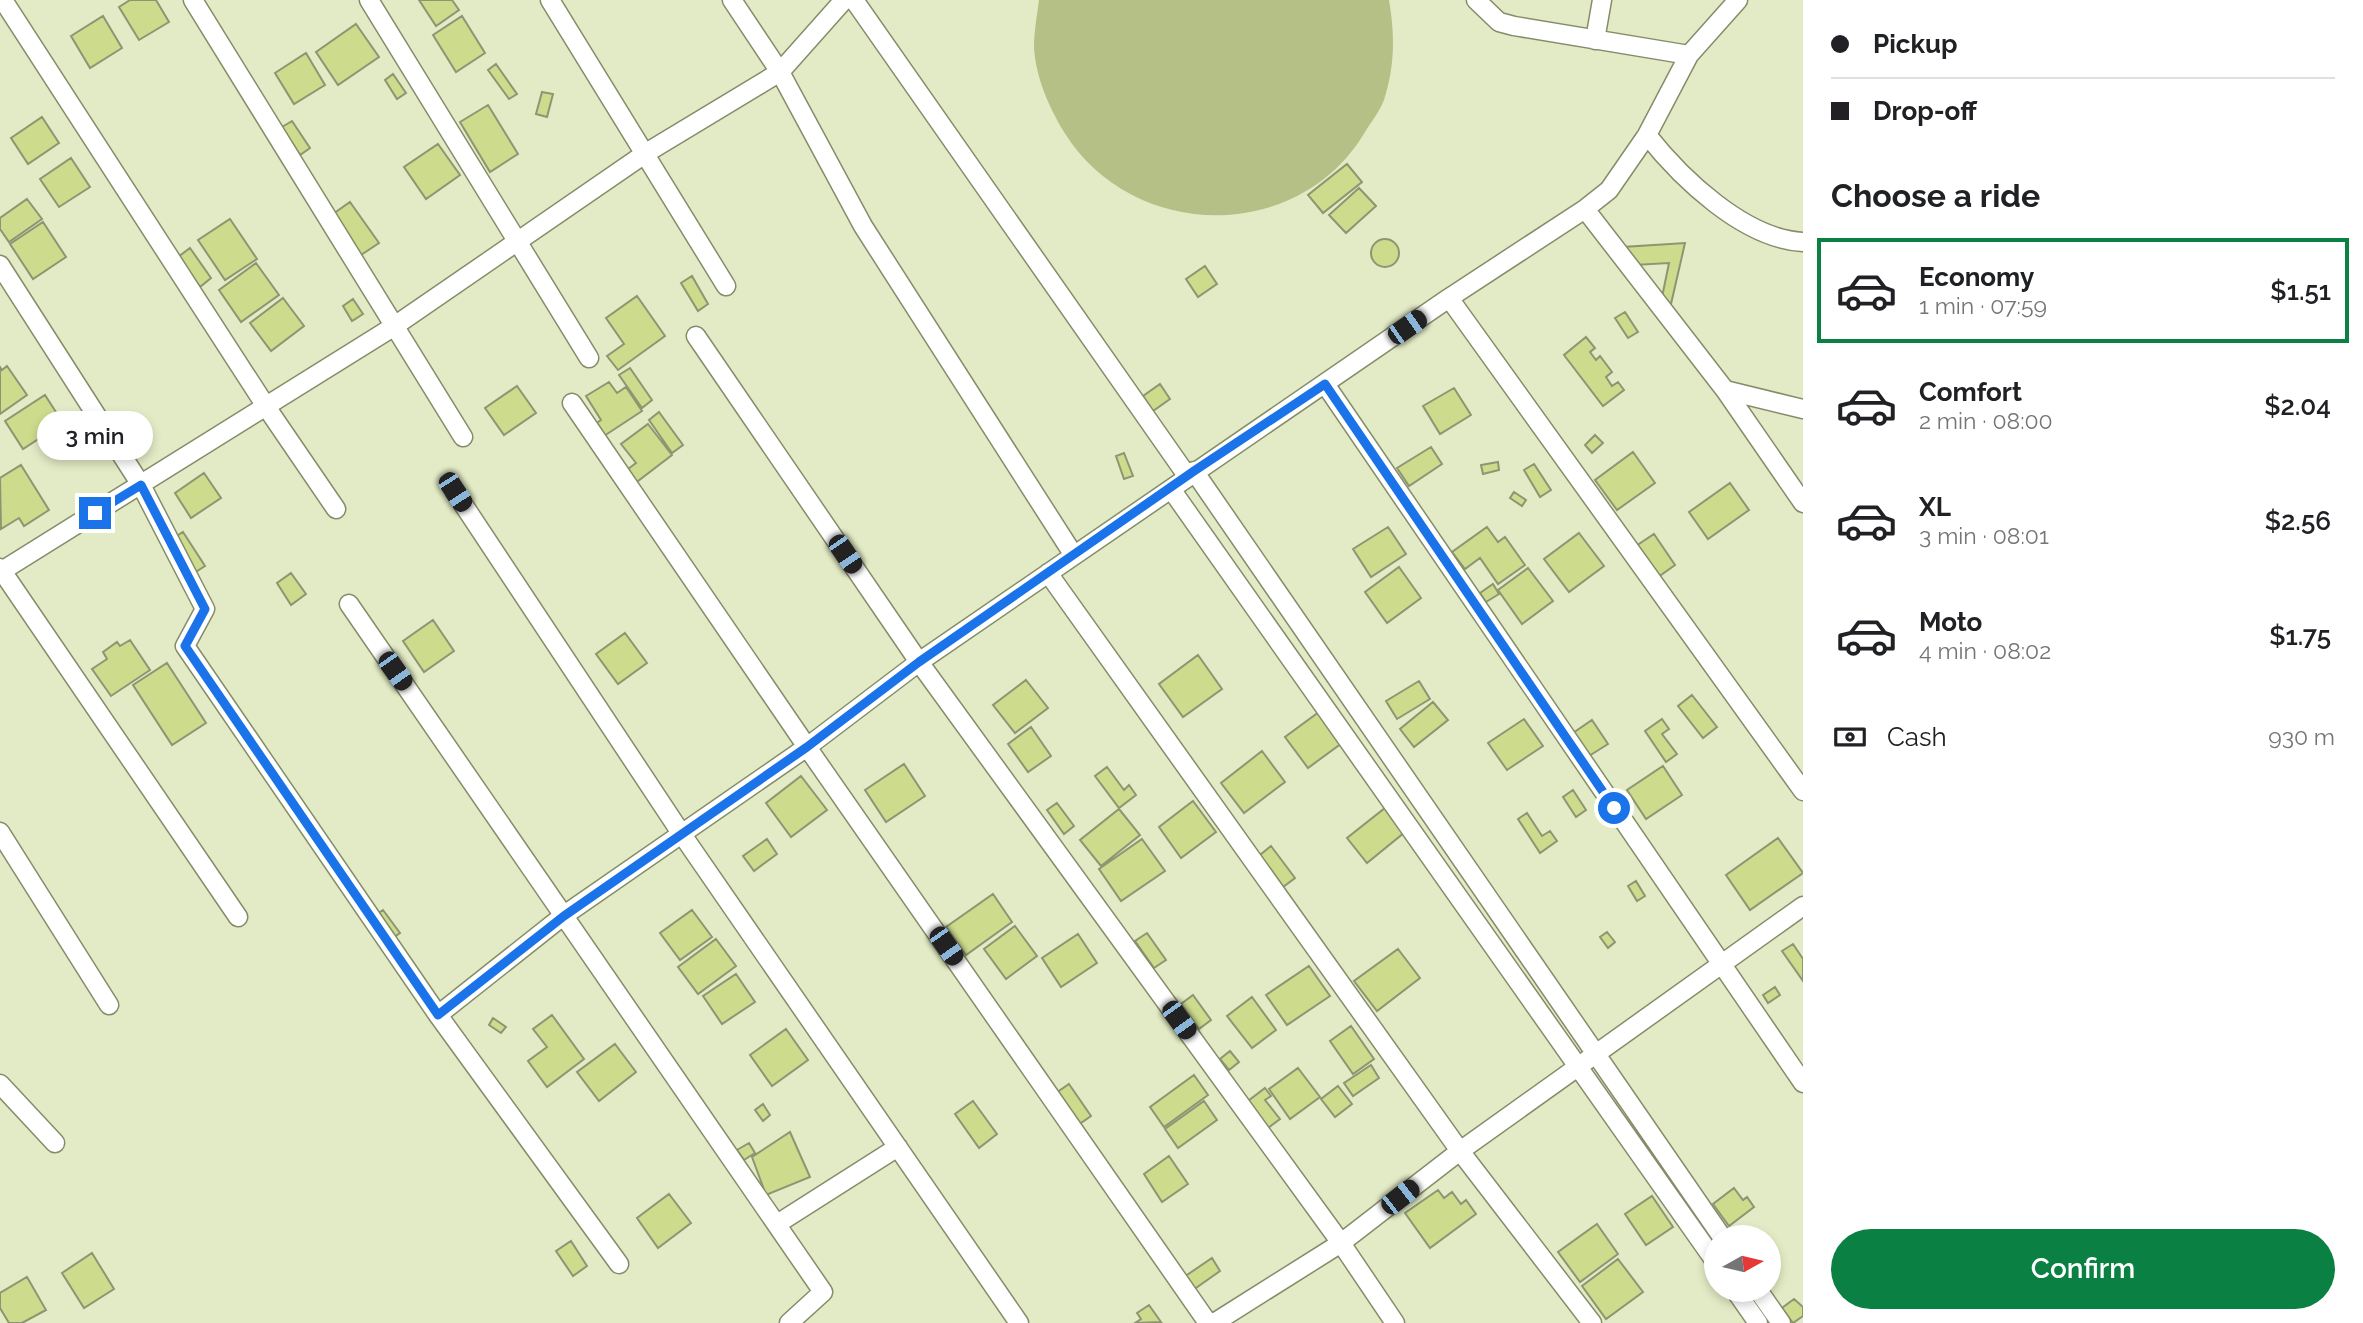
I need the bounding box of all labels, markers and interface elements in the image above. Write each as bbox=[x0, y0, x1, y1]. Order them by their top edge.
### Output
text: Pickup bbox=[1873, 29, 1958, 59]
text: Drop-off bbox=[1873, 96, 1977, 126]
text: Choose a ride bbox=[1831, 177, 2040, 214]
icon: car bbox=[1835, 259, 1898, 322]
text: Economy bbox=[1919, 262, 2034, 292]
text: $1.51 bbox=[2270, 276, 2331, 306]
text: 1 min · 07:59 bbox=[1919, 292, 2047, 319]
car bbox=[1384, 306, 1431, 348]
icon: car bbox=[1835, 374, 1898, 437]
text: Comfort bbox=[1919, 377, 2022, 407]
text: $2.04 bbox=[2264, 391, 2331, 421]
text: 2 min · 08:00 bbox=[1919, 407, 2053, 434]
callout: 3 min bbox=[37, 412, 153, 461]
text: 3 min bbox=[66, 422, 124, 449]
car bbox=[435, 469, 476, 515]
icon: car bbox=[1835, 489, 1898, 552]
text: XL bbox=[1919, 492, 1951, 522]
route end bbox=[79, 497, 111, 529]
text: $2.56 bbox=[2265, 506, 2331, 536]
text: 3 min · 08:01 bbox=[1919, 522, 2049, 549]
car bbox=[825, 531, 866, 577]
icon: car bbox=[1835, 604, 1898, 667]
text: Moto bbox=[1919, 607, 1982, 637]
text: $1.75 bbox=[2269, 621, 2331, 651]
text: 4 min · 08:02 bbox=[1919, 637, 2051, 664]
car bbox=[375, 648, 416, 694]
icon: cash bbox=[1831, 718, 1869, 756]
text: Cash bbox=[1887, 722, 1947, 752]
text: 930 m bbox=[2268, 723, 2335, 750]
route start bbox=[1598, 792, 1630, 824]
car bbox=[926, 923, 967, 969]
car bbox=[1159, 997, 1200, 1043]
car bbox=[1377, 1176, 1424, 1218]
north arrow bbox=[1704, 1225, 1782, 1302]
map controls bbox=[1704, 1225, 1781, 1302]
button: Confirm bbox=[1831, 1229, 2335, 1309]

